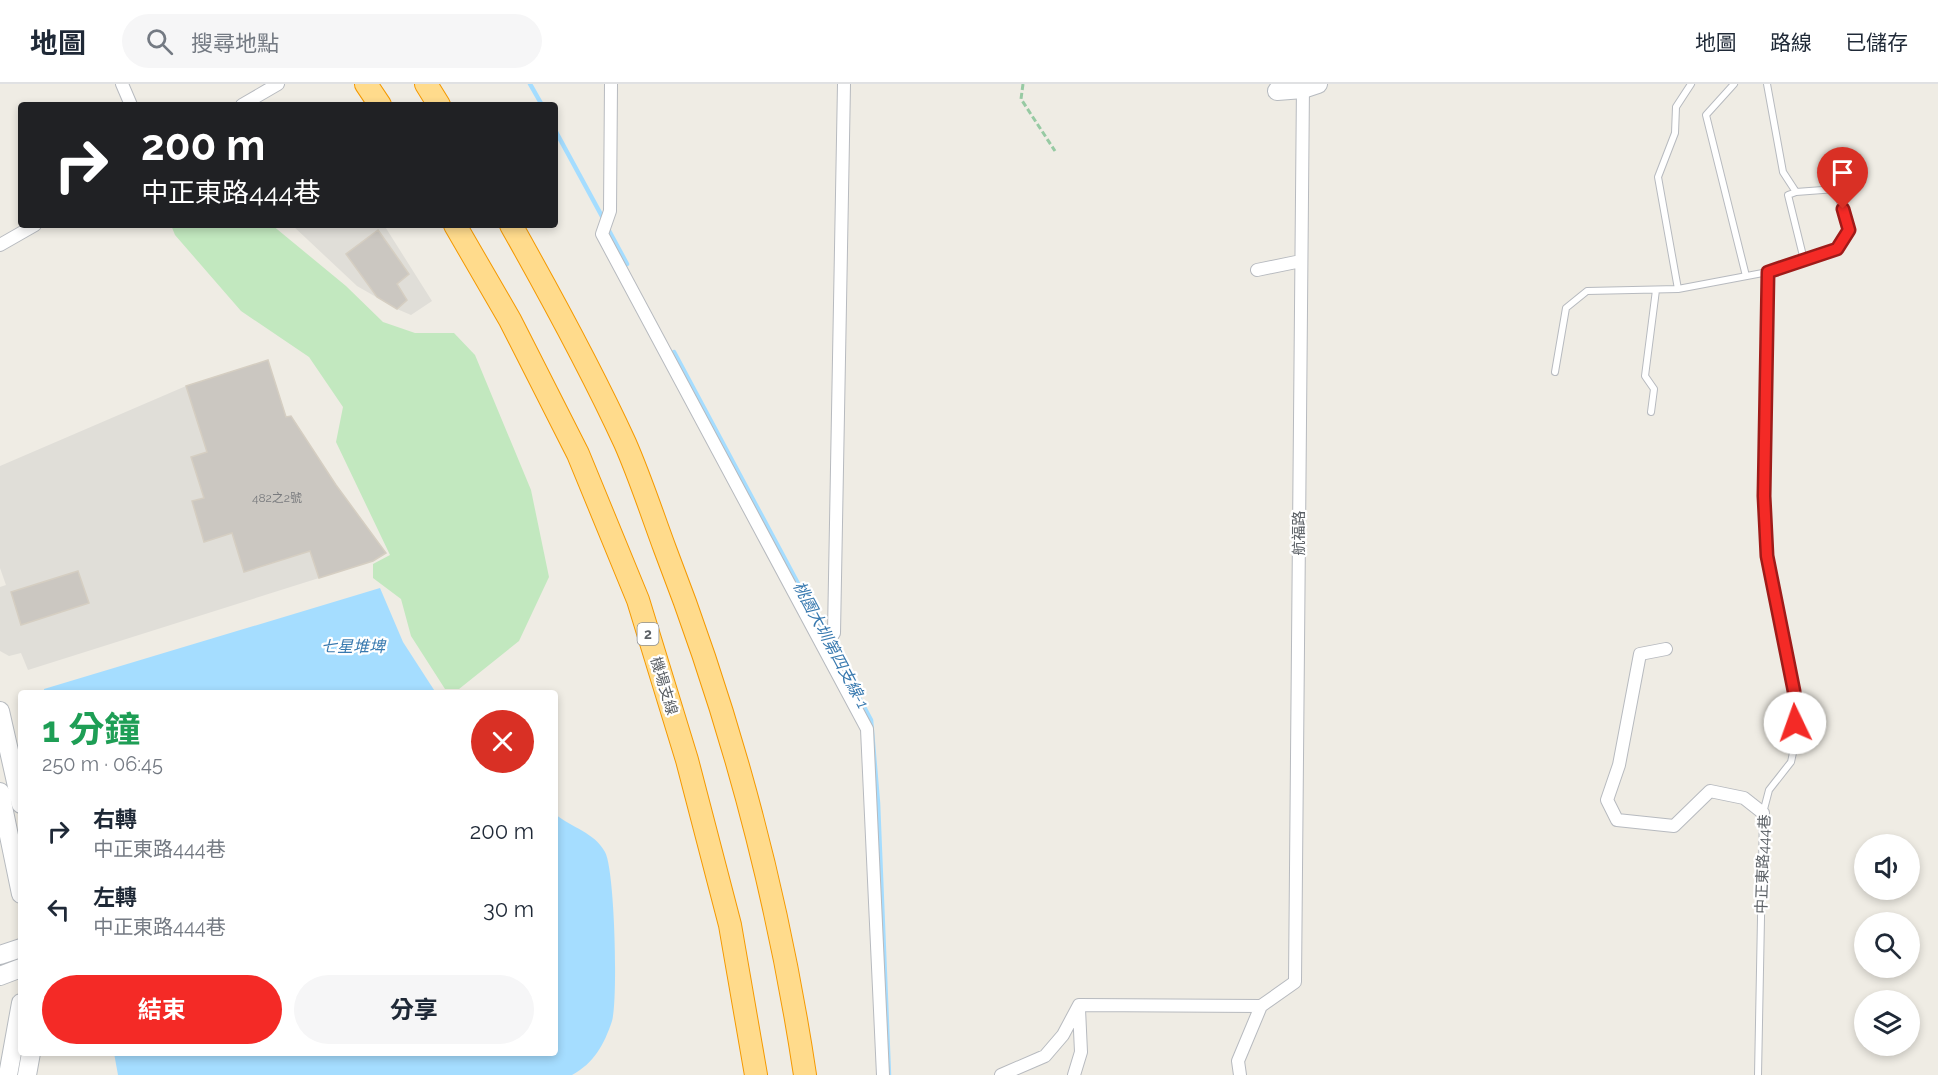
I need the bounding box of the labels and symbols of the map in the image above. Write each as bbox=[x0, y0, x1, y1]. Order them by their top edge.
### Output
pin bbox=[1817, 147, 1868, 209]
house number: 482之2號 bbox=[252, 491, 302, 505]
street label: 航福路 bbox=[1290, 510, 1308, 556]
water label: 桃園大圳第四支線-1 bbox=[790, 578, 872, 712]
road number: 2 bbox=[638, 623, 658, 645]
water label: 七星堆埤 bbox=[321, 637, 387, 656]
street label: 機場支線 bbox=[647, 655, 681, 717]
position arrow bbox=[1763, 691, 1827, 755]
street label: 中正東路444巷 bbox=[1752, 814, 1774, 914]

